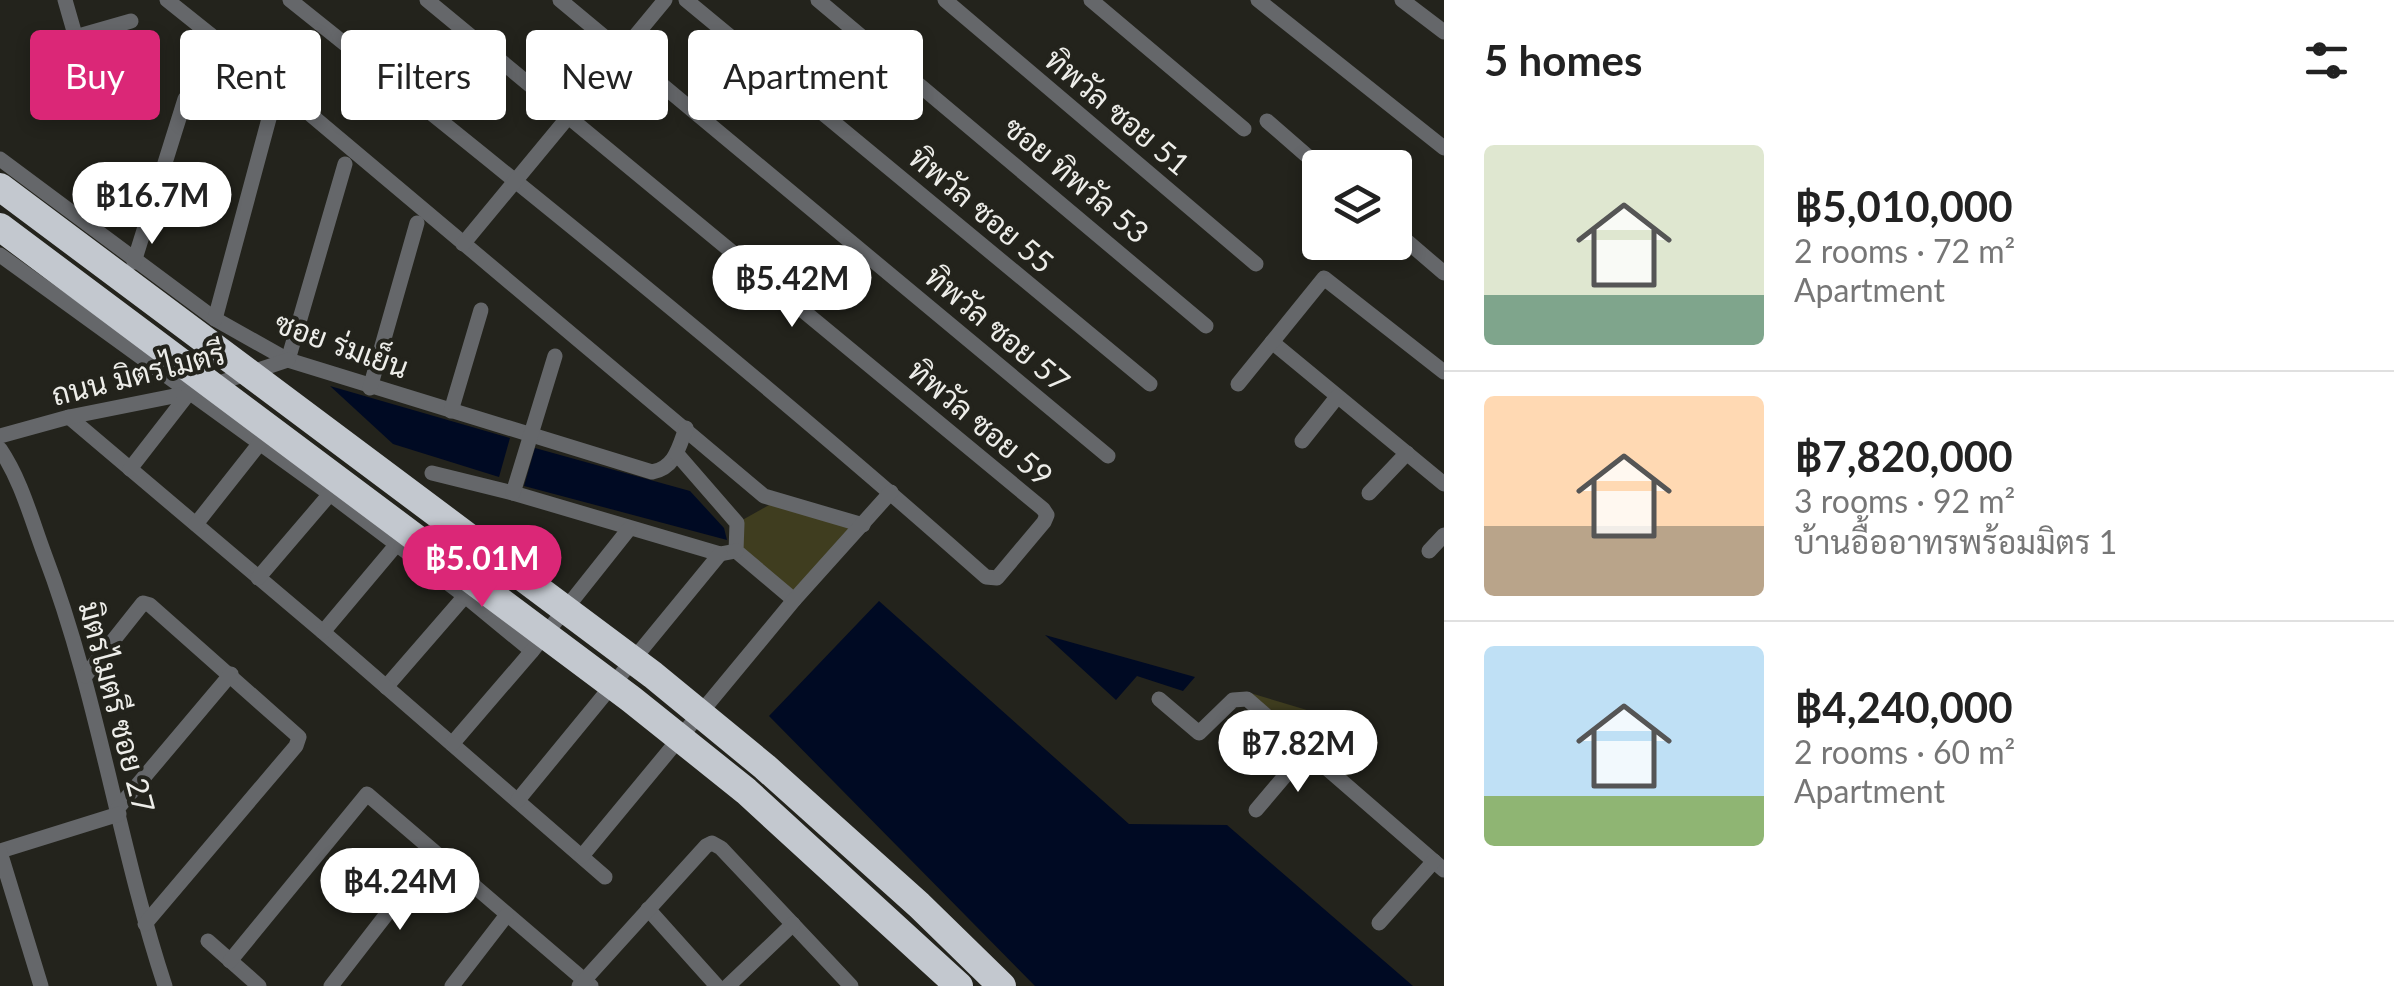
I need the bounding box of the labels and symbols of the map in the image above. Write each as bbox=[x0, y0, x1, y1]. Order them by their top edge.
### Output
street label: ทิพวัล ซอย 51 bbox=[1038, 40, 1198, 182]
street label: ซอย ทิพวัล 53 bbox=[997, 108, 1157, 250]
street label: ทิพวัล ซอย 55 bbox=[902, 138, 1062, 280]
pin: ฿16.7M bbox=[71, 162, 233, 247]
pin: ฿5.42M bbox=[711, 245, 873, 330]
street label: ทิพวัล ซอย 57 bbox=[918, 257, 1078, 399]
street label: ซอย ร่มเย็น bbox=[270, 301, 414, 385]
street label: ถนน มิตรไมตรี bbox=[48, 334, 228, 412]
street label: ทิพวัล ซอย 59 bbox=[901, 351, 1061, 493]
pin: ฿5.01M bbox=[401, 525, 563, 610]
street label: มิตรไมตรี ซอย 27 bbox=[72, 597, 164, 817]
pin: ฿7.82M bbox=[1217, 710, 1379, 795]
pin: ฿4.24M bbox=[319, 848, 481, 933]

